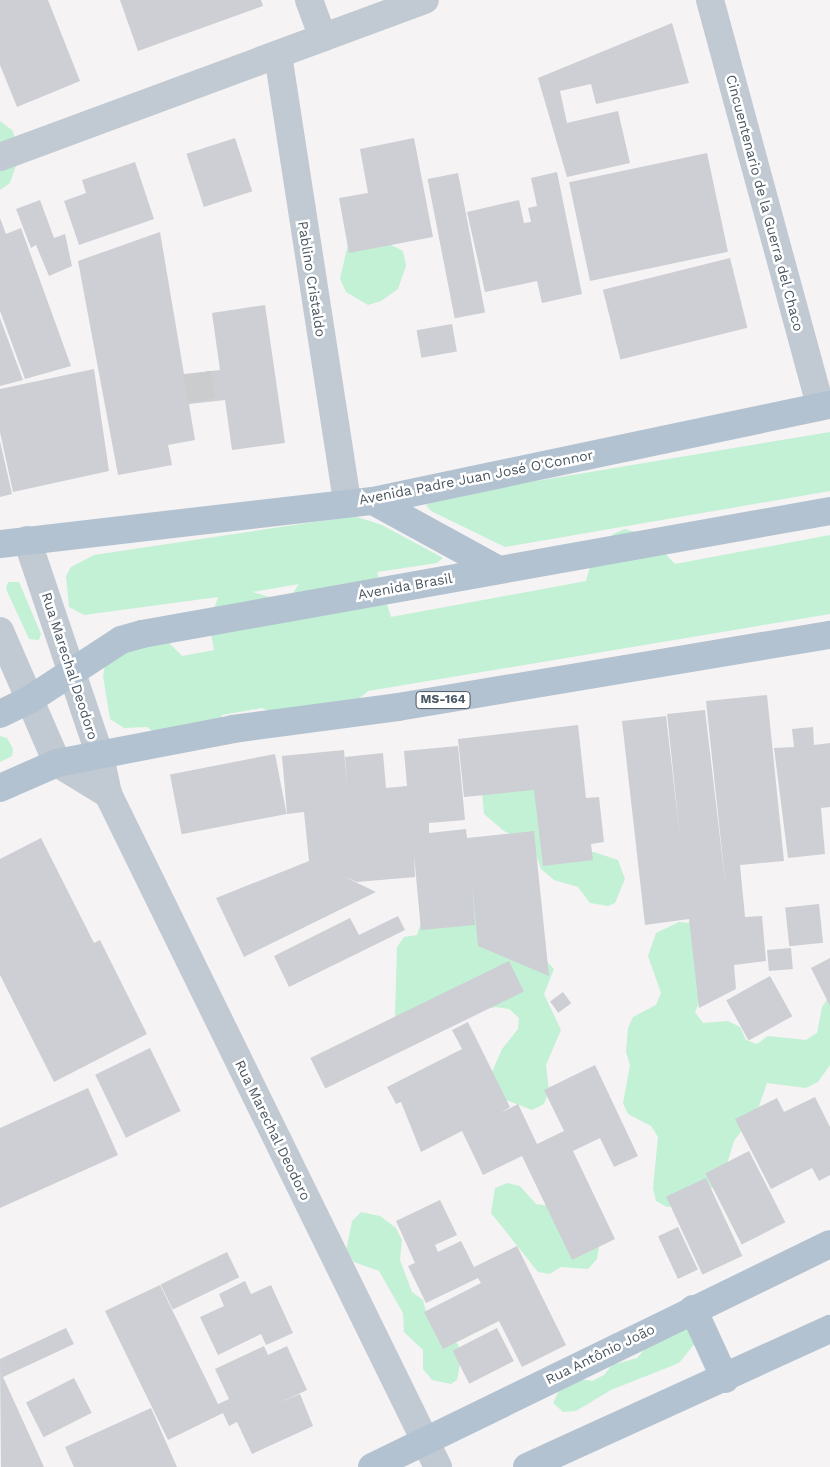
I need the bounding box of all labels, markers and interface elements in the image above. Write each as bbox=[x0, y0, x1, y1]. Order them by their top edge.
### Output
street label: Cincuentenario de la Guerra del Chaco bbox=[722, 72, 808, 334]
street label: Pablino Cristaldo bbox=[295, 220, 329, 338]
street label: Avenida Padre Juan José O'Connor bbox=[357, 446, 595, 508]
street label: Avenida Brasil bbox=[356, 569, 454, 603]
street label: Rua Marechal Deodoro bbox=[38, 590, 102, 742]
road number: MS-164 bbox=[416, 690, 470, 710]
street label: Rua Marechal Deodoro bbox=[231, 1057, 315, 1203]
street label: Rua Antônio João bbox=[542, 1320, 658, 1388]

